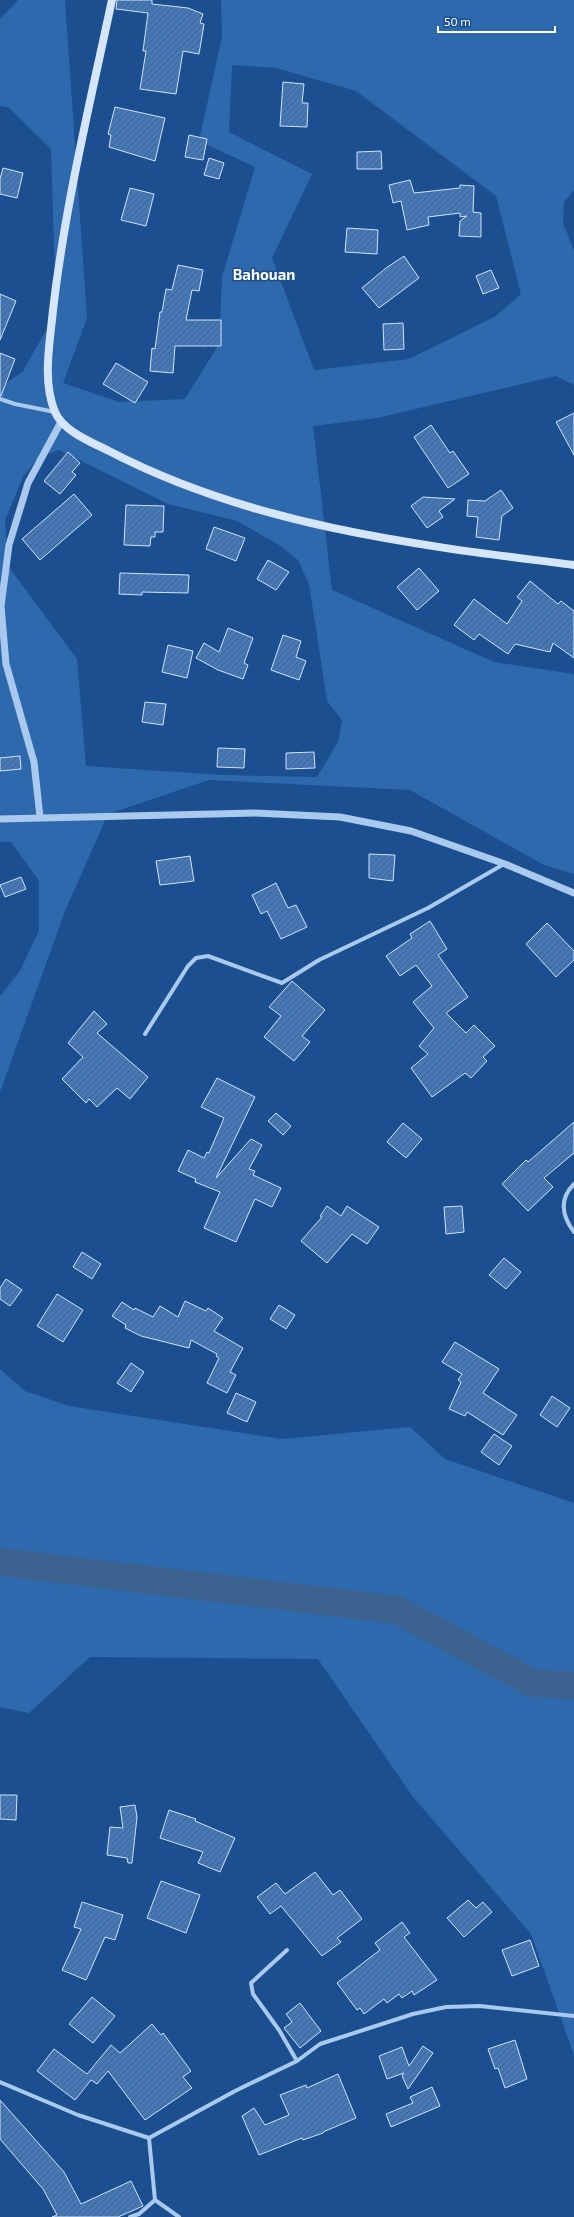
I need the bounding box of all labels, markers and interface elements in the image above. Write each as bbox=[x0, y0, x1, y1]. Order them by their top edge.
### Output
scale bar bbox=[438, 8, 555, 34]
text: 50 m bbox=[444, 14, 471, 28]
district label: Bahouan bbox=[233, 265, 295, 283]

